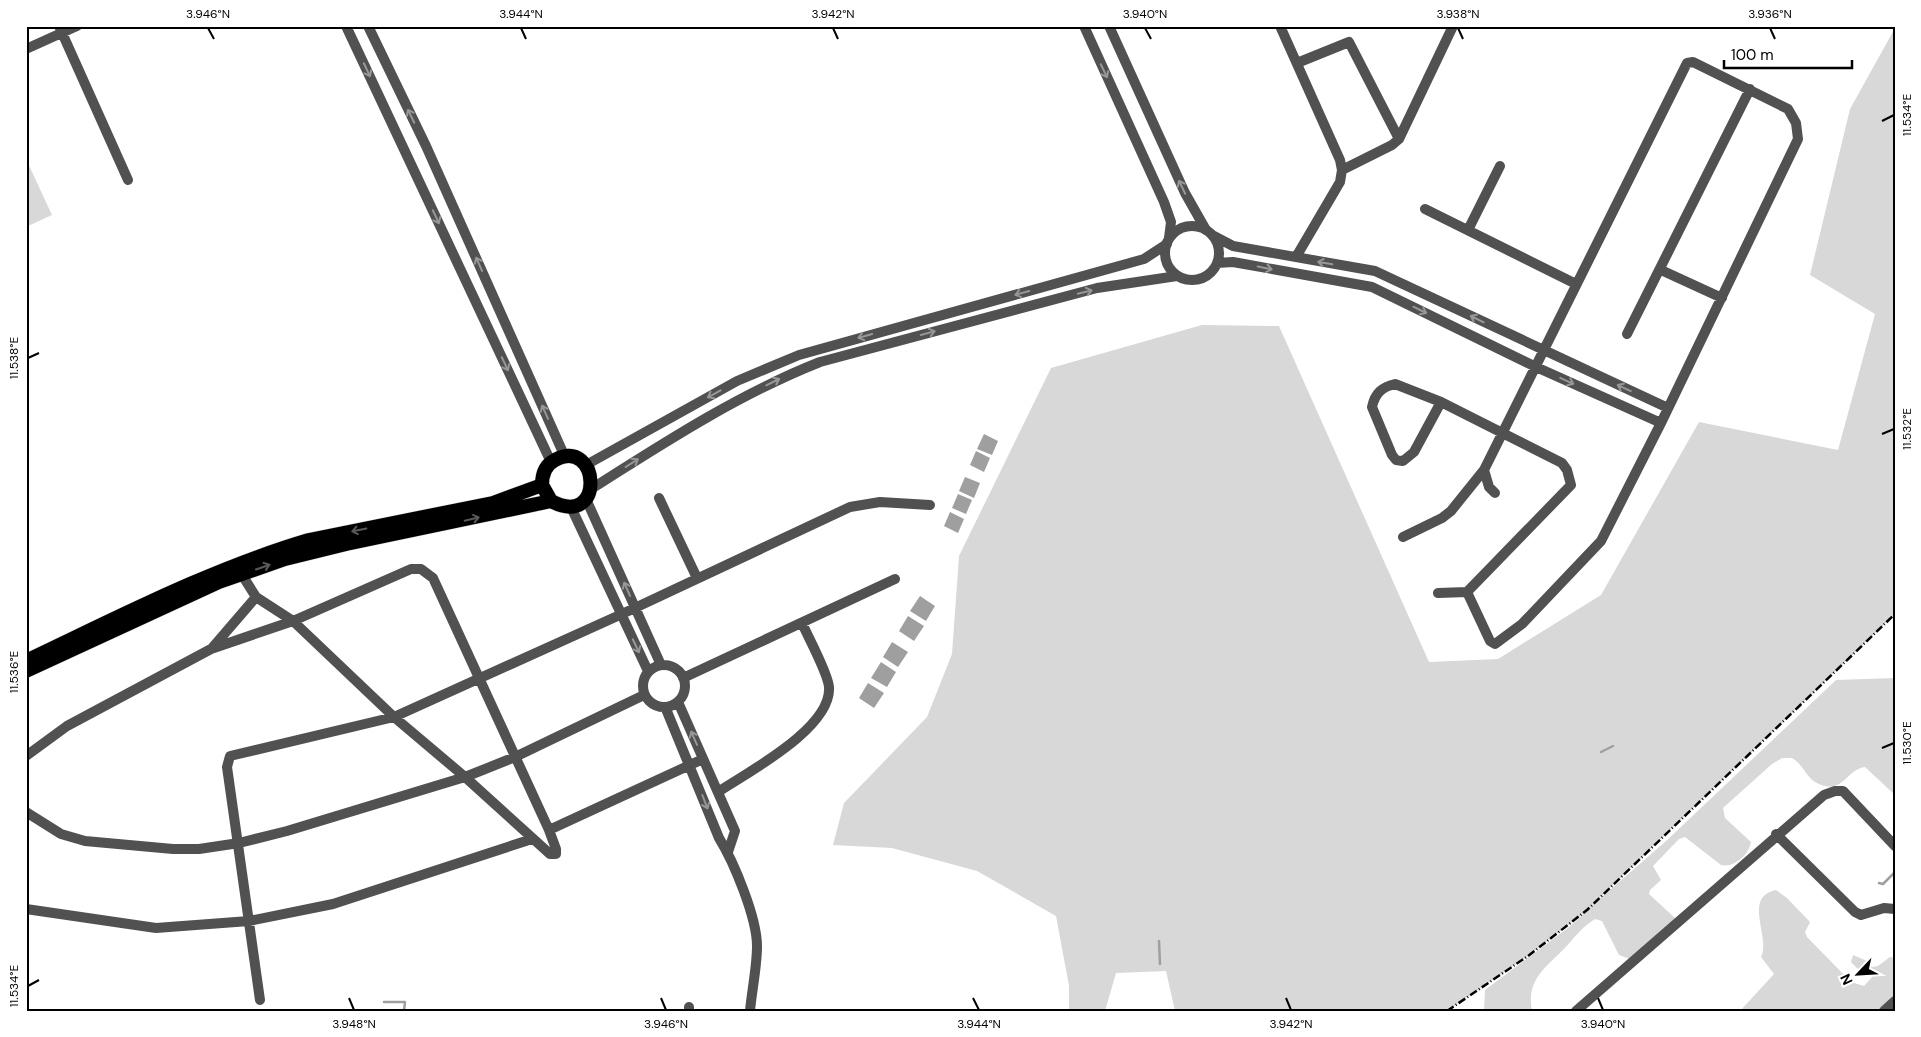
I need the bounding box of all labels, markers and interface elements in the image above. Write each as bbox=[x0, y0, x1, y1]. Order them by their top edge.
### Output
text: 3.946°N bbox=[186, 6, 230, 22]
text: 3.944°N bbox=[499, 6, 543, 22]
text: 3.942°N bbox=[811, 6, 855, 22]
text: 3.940°N bbox=[1123, 6, 1167, 22]
text: 3.938°N bbox=[1436, 6, 1480, 22]
text: 3.936°N bbox=[1748, 6, 1792, 22]
scale bar bbox=[1724, 38, 1851, 70]
text: 100 m bbox=[1731, 45, 1774, 65]
one-way arrow bbox=[363, 62, 372, 77]
one-way arrow bbox=[1100, 63, 1110, 78]
text: 11.534°E bbox=[1899, 94, 1915, 136]
one-way arrow bbox=[406, 109, 416, 124]
one-way arrow bbox=[1177, 180, 1187, 195]
one-way arrow bbox=[432, 209, 441, 224]
one-way arrow bbox=[473, 257, 483, 272]
one-way arrow bbox=[1318, 257, 1334, 267]
one-way arrow bbox=[1256, 264, 1272, 273]
one-way arrow bbox=[1077, 286, 1093, 296]
one-way arrow bbox=[1014, 288, 1030, 298]
one-way arrow bbox=[1413, 306, 1428, 316]
one-way arrow bbox=[1470, 314, 1485, 323]
one-way arrow bbox=[920, 328, 936, 338]
one-way arrow bbox=[858, 331, 874, 341]
text: 11.538°E bbox=[6, 337, 22, 379]
one-way arrow bbox=[500, 357, 510, 372]
one-way arrow bbox=[765, 376, 780, 386]
one-way arrow bbox=[1559, 376, 1574, 386]
one-way arrow bbox=[1617, 382, 1632, 392]
one-way arrow bbox=[707, 389, 722, 399]
one-way arrow bbox=[540, 405, 550, 420]
text: 11.532°E bbox=[1899, 408, 1915, 450]
one-way arrow bbox=[625, 457, 639, 467]
one-way arrow bbox=[464, 513, 480, 523]
one-way arrow bbox=[352, 526, 368, 536]
one-way arrow bbox=[254, 562, 270, 571]
one-way arrow bbox=[621, 582, 631, 597]
one-way arrow bbox=[632, 638, 642, 653]
text: 11.536°E bbox=[6, 650, 22, 693]
text: 11.530°E bbox=[1899, 721, 1915, 765]
one-way arrow bbox=[689, 731, 698, 746]
one-way arrow bbox=[701, 794, 710, 809]
north arrow bbox=[1834, 950, 1884, 1000]
text: 11.534°E bbox=[6, 965, 22, 1007]
text: N bbox=[1836, 971, 1857, 988]
text: 3.948°N bbox=[332, 1016, 376, 1032]
text: 3.946°N bbox=[644, 1016, 688, 1032]
text: 3.944°N bbox=[957, 1016, 1001, 1032]
text: 3.942°N bbox=[1269, 1016, 1313, 1032]
text: 3.940°N bbox=[1581, 1016, 1625, 1032]

